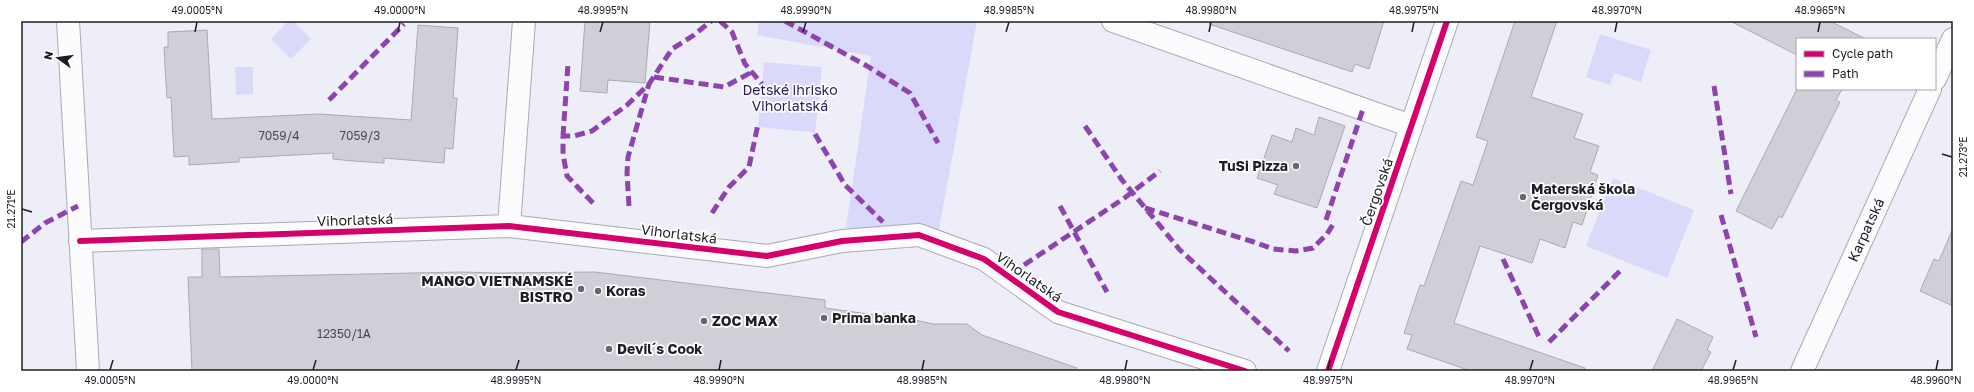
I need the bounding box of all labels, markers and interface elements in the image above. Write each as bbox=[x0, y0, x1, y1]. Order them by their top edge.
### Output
text: 49.0005°N bbox=[171, 4, 223, 16]
text: 49.0000°N bbox=[374, 4, 426, 16]
text: 48.9995°N bbox=[578, 4, 628, 16]
text: 48.9990°N bbox=[780, 4, 832, 16]
text: 48.9985°N bbox=[984, 4, 1034, 16]
text: 48.9980°N bbox=[1185, 4, 1237, 16]
text: 48.9975°N bbox=[1389, 4, 1439, 16]
text: 48.9970°N bbox=[1592, 4, 1642, 16]
text: 48.9965°N bbox=[1795, 4, 1845, 16]
north arrow bbox=[38, 38, 78, 78]
legend bbox=[1796, 38, 1936, 90]
text: Cycle path bbox=[1832, 46, 1893, 61]
text: N bbox=[40, 50, 55, 61]
text: Path bbox=[1832, 66, 1859, 81]
park label: Detské ihrisko Vihorlatská bbox=[742, 81, 838, 114]
house number: 7059/4 bbox=[258, 128, 300, 143]
house number: 7059/3 bbox=[340, 128, 380, 143]
text: 21.273°E bbox=[1957, 137, 1969, 177]
street label: Čergovská bbox=[1357, 156, 1396, 228]
place label: TuSi Pizza bbox=[1219, 157, 1288, 174]
marker: TuSi Pizza bbox=[1291, 161, 1301, 171]
place label: Materská škola Čergovská bbox=[1531, 180, 1635, 213]
text: 21.271°E bbox=[5, 190, 17, 228]
marker: Materská škola Čergovská bbox=[1518, 192, 1528, 202]
street label: Karpatská bbox=[1844, 195, 1887, 264]
street label: Vihorlatská bbox=[316, 210, 394, 229]
street label: Vihorlatská bbox=[640, 220, 718, 247]
street label: Vihorlatská bbox=[993, 248, 1066, 306]
place label: MANGO VIETNAMSKÉ BISTRO bbox=[421, 272, 573, 305]
place label: Koras bbox=[606, 282, 646, 299]
marker: MANGO VIETNAMSKÉ BISTRO bbox=[576, 284, 586, 294]
marker: Koras bbox=[593, 286, 603, 296]
place label: Prima banka bbox=[832, 309, 916, 326]
place label: ZOC MAX bbox=[712, 312, 778, 329]
marker: Prima banka bbox=[819, 313, 829, 323]
marker: ZOC MAX bbox=[699, 316, 709, 326]
house number: 12350/1A bbox=[317, 326, 371, 341]
place label: Devil´s Cook bbox=[617, 340, 702, 357]
marker: Devil´s Cook bbox=[604, 344, 614, 354]
text: 49.0005°N bbox=[84, 374, 136, 386]
text: 49.0000°N bbox=[287, 374, 339, 386]
text: 48.9995°N bbox=[491, 374, 541, 386]
text: 48.9990°N bbox=[693, 374, 745, 386]
text: 48.9985°N bbox=[897, 374, 947, 386]
text: 48.9980°N bbox=[1099, 374, 1151, 386]
text: 48.9975°N bbox=[1303, 374, 1353, 386]
text: 48.9970°N bbox=[1505, 374, 1555, 386]
text: 48.9965°N bbox=[1708, 374, 1758, 386]
text: 48.9960°N bbox=[1910, 374, 1962, 386]

